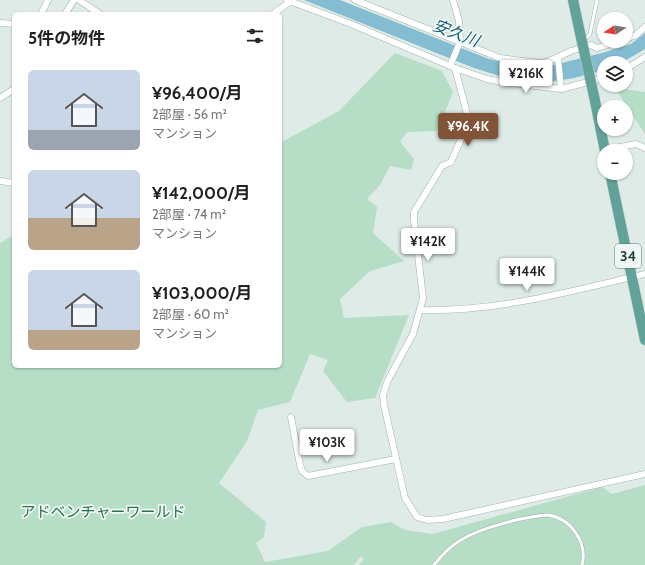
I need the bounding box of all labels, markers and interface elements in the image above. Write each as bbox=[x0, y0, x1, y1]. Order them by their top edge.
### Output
north arrow bbox=[597, 12, 633, 48]
map controls bbox=[597, 12, 633, 180]
water label: 安久川 bbox=[430, 16, 484, 51]
icon: filters bbox=[244, 25, 266, 47]
text: 5件の物件 bbox=[28, 28, 105, 48]
button: layers bbox=[597, 56, 633, 92]
pin: ¥216K bbox=[498, 60, 554, 94]
text: ¥216K bbox=[509, 65, 543, 81]
text: ¥96,400/月 bbox=[152, 83, 243, 103]
icon: home bbox=[60, 86, 108, 134]
button: + bbox=[597, 100, 633, 136]
text: 2部屋 · 56 m² bbox=[152, 106, 227, 122]
pin: ¥96.4K bbox=[435, 113, 501, 147]
text: ¥96.4K bbox=[447, 118, 489, 134]
text: マンション bbox=[152, 125, 217, 141]
button: − bbox=[597, 144, 633, 180]
text: ¥142,000/月 bbox=[152, 183, 251, 203]
icon: home bbox=[60, 186, 108, 234]
text: 2部屋 · 74 m² bbox=[152, 206, 226, 222]
text: マンション bbox=[152, 225, 217, 241]
pin: ¥142K bbox=[400, 228, 456, 262]
text: ¥142K bbox=[410, 233, 446, 249]
road number: 34 bbox=[615, 244, 641, 268]
pin: ¥144K bbox=[499, 258, 555, 292]
text: ¥144K bbox=[509, 263, 545, 279]
text: ¥103,000/月 bbox=[152, 283, 252, 303]
icon: home bbox=[60, 286, 108, 334]
text: 2部屋 · 60 m² bbox=[152, 306, 229, 322]
text: マンション bbox=[152, 325, 217, 341]
pin: ¥103K bbox=[299, 429, 355, 463]
text: ¥103K bbox=[309, 434, 346, 450]
park label: アドベンチャーワールド bbox=[21, 503, 185, 521]

